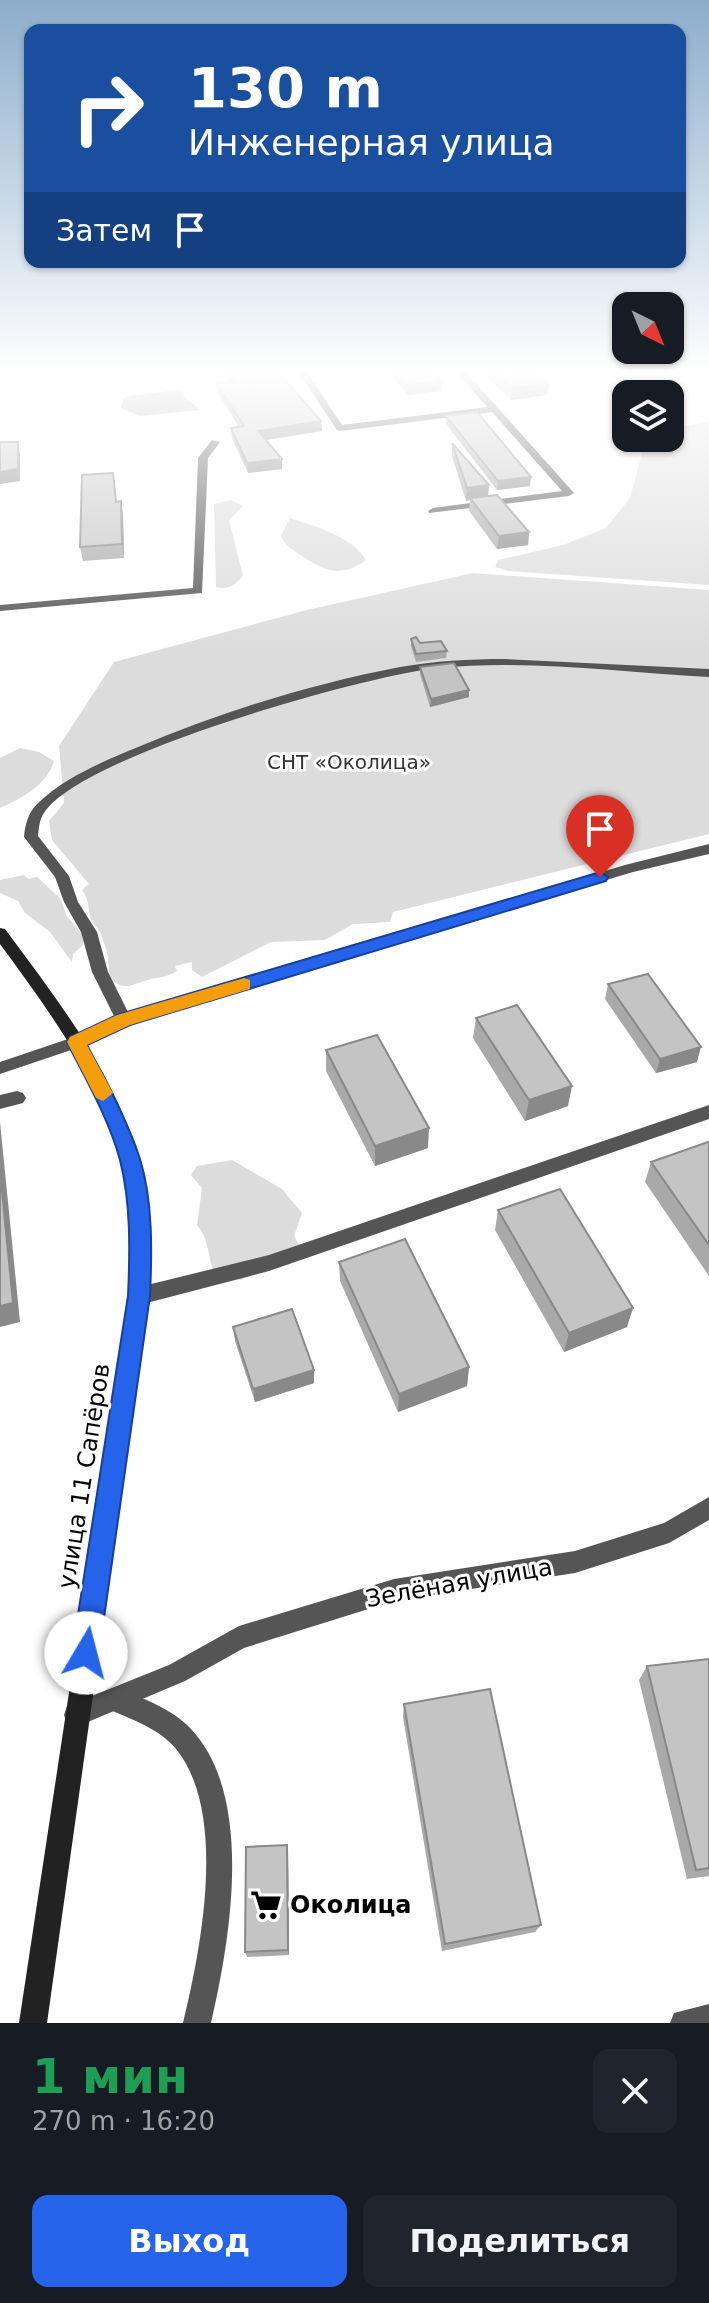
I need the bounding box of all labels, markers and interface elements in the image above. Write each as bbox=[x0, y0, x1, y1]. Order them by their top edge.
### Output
text: 130 m bbox=[188, 55, 383, 120]
icon: right bbox=[56, 56, 160, 160]
text: Инженерная улица bbox=[188, 122, 555, 163]
icon: arrive bbox=[168, 208, 212, 252]
text: Затем bbox=[56, 213, 152, 248]
north arrow bbox=[612, 292, 684, 364]
map controls bbox=[612, 292, 684, 452]
button: layers bbox=[612, 380, 684, 452]
park label: СНТ «Околица» bbox=[267, 750, 431, 774]
pin bbox=[566, 795, 634, 877]
icon: arrive bbox=[578, 807, 622, 851]
street label: улица 11 Сапёров bbox=[52, 1361, 116, 1591]
street label: Зелёная улица bbox=[364, 1553, 554, 1613]
position arrow bbox=[44, 1611, 128, 1695]
supermarket icon: Околица bbox=[249, 1888, 283, 1922]
place label: Околица bbox=[290, 1891, 412, 1919]
text: 1 мин bbox=[32, 2048, 188, 2104]
button: close bbox=[593, 2049, 677, 2133]
text: 270 m · 16:20 bbox=[32, 2106, 215, 2136]
button: Выход bbox=[32, 2195, 347, 2287]
button: Поделиться bbox=[363, 2195, 677, 2287]

